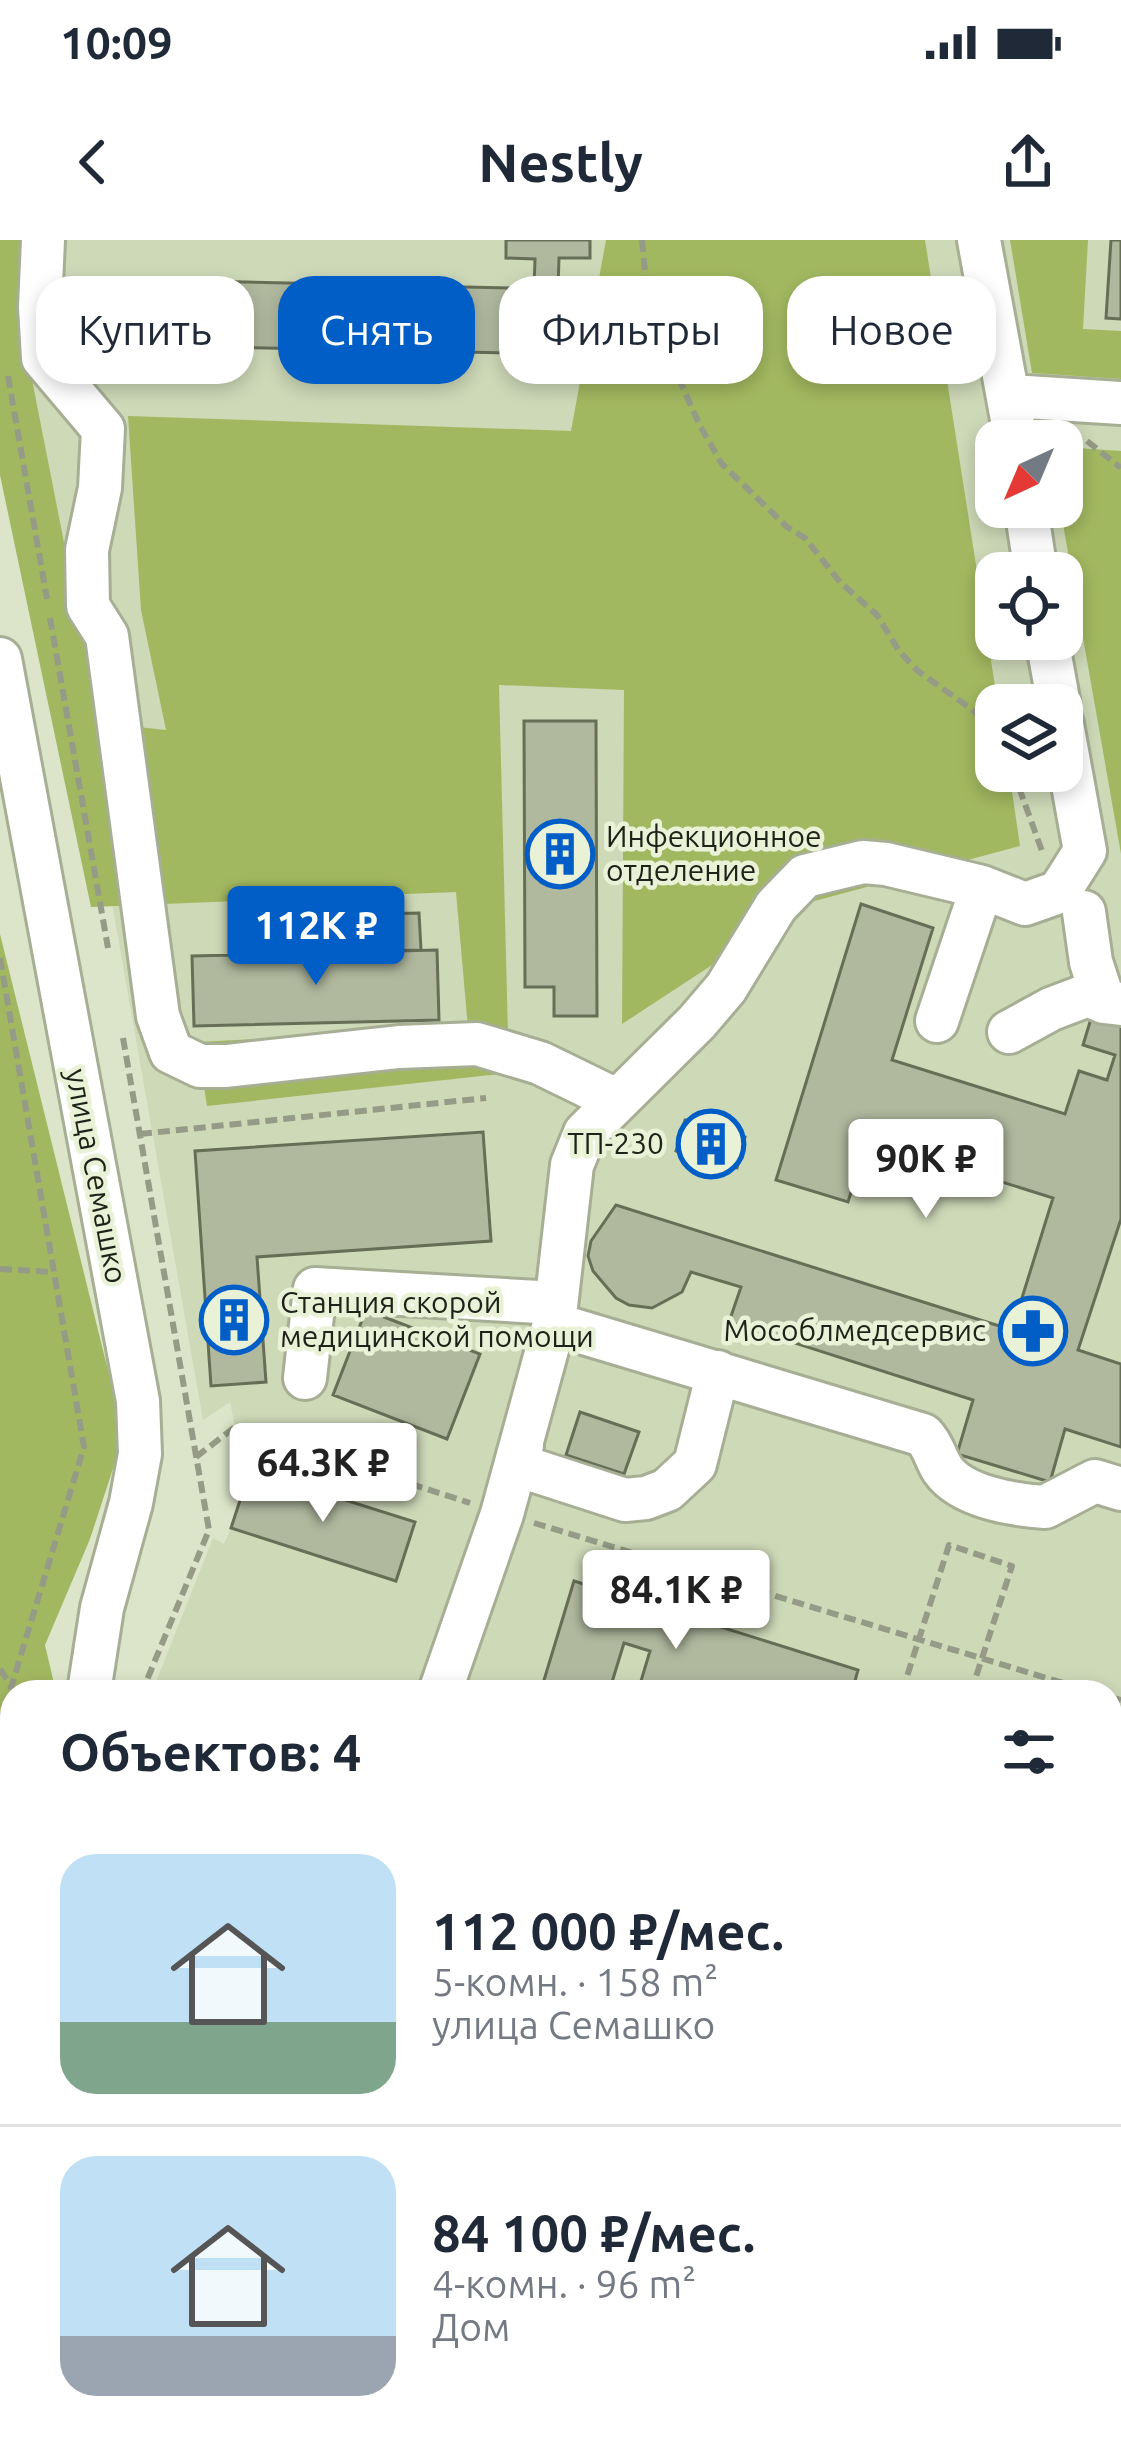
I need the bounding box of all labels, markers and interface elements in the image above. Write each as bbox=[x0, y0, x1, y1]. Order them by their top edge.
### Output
text: 10:09 bbox=[60, 17, 173, 68]
icon: back bbox=[60, 129, 126, 195]
icon: share bbox=[995, 129, 1061, 195]
text: Nestly bbox=[478, 132, 643, 192]
chip: Купить bbox=[36, 276, 254, 384]
chip: Снять bbox=[278, 276, 475, 384]
chip: Фильтры bbox=[499, 276, 763, 384]
chip: Новое bbox=[787, 276, 996, 384]
north arrow bbox=[975, 420, 1083, 528]
map controls bbox=[975, 420, 1083, 792]
button: locate bbox=[975, 552, 1083, 660]
button: layers bbox=[975, 684, 1083, 792]
building icon: Инфекционное отделение bbox=[525, 819, 595, 889]
place label: Инфекционное отделение bbox=[606, 819, 822, 887]
pin: 112K ₽ bbox=[218, 886, 414, 988]
text: 112K ₽ bbox=[254, 903, 378, 946]
street label: улица Семашко bbox=[60, 1066, 134, 1286]
building icon: ТП-230 bbox=[676, 1109, 746, 1179]
pin: 90K ₽ bbox=[842, 1119, 1010, 1221]
place label: ТП-230 bbox=[567, 1126, 664, 1160]
text: 90K ₽ bbox=[875, 1136, 977, 1179]
building icon: Станция скорой медицинской помощи bbox=[199, 1285, 269, 1355]
place label: Станция скорой медицинской помощи bbox=[280, 1285, 594, 1353]
pharmacy icon: Мособлмедсервис bbox=[998, 1296, 1068, 1366]
place label: Мособлмедсервис bbox=[724, 1313, 986, 1347]
pin: 64.3K ₽ bbox=[212, 1423, 434, 1525]
text: 64.3K ₽ bbox=[257, 1440, 389, 1483]
pin: 84.1K ₽ bbox=[565, 1550, 787, 1652]
text: 84.1K ₽ bbox=[610, 1567, 742, 1610]
icon: filters bbox=[996, 1719, 1062, 1785]
text: Объектов: 4 bbox=[60, 1723, 361, 1781]
icon: home bbox=[156, 1902, 300, 2046]
text: 112 000 ₽/мес. bbox=[432, 1902, 784, 1960]
text: 5-комн. · 158 m² bbox=[432, 1960, 718, 2003]
text: улица Семашко bbox=[432, 2003, 715, 2046]
icon: home bbox=[156, 2204, 300, 2348]
text: 84 100 ₽/мес. bbox=[432, 2204, 755, 2262]
text: 4-комн. · 96 m² bbox=[432, 2262, 696, 2305]
text: Дом bbox=[432, 2305, 510, 2348]

